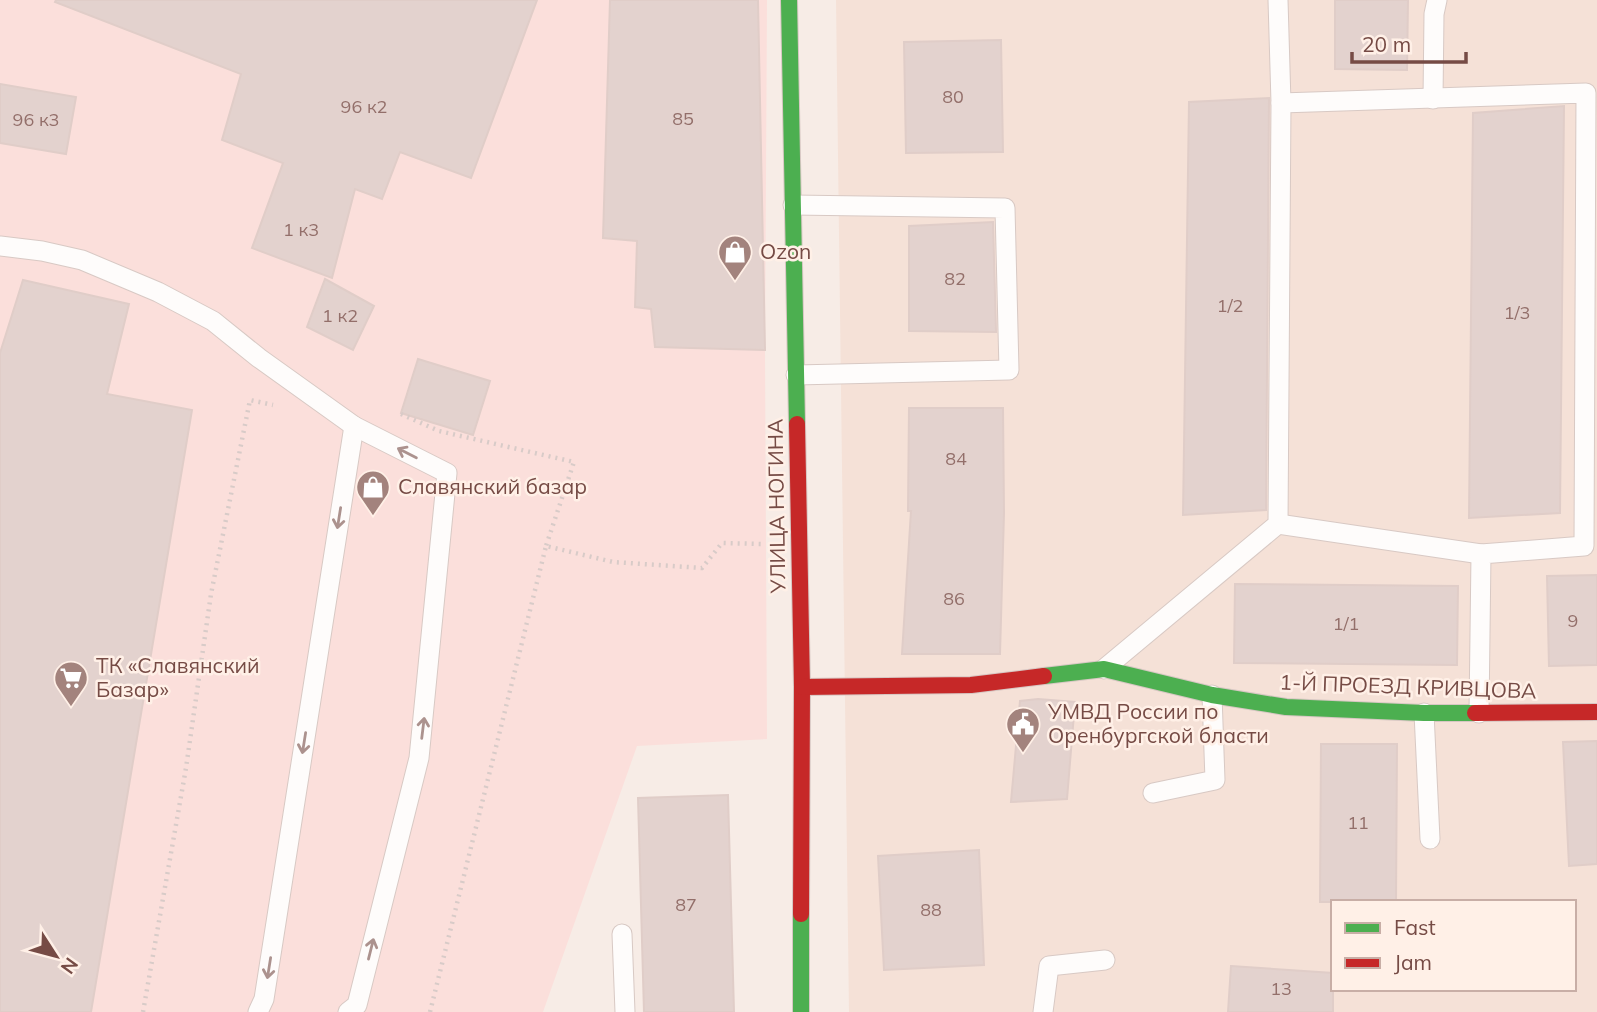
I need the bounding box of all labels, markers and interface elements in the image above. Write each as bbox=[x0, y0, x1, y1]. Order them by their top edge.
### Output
scale bar bbox=[1352, 21, 1466, 65]
text: 20 m bbox=[1362, 31, 1411, 57]
house number: 80 bbox=[942, 85, 964, 108]
house number: 96 к2 bbox=[341, 95, 387, 118]
house number: 85 bbox=[672, 107, 694, 130]
house number: 96 к3 bbox=[13, 108, 59, 131]
house number: 1 к3 bbox=[283, 218, 319, 241]
shop icon: Ozon bbox=[716, 233, 754, 282]
place label: Ozon bbox=[760, 238, 811, 264]
house number: 82 bbox=[944, 267, 966, 290]
house number: 1/2 bbox=[1217, 294, 1243, 317]
house number: 1/3 bbox=[1504, 301, 1530, 324]
house number: 1 к2 bbox=[322, 304, 358, 327]
street label: УЛИЦА НОГИНА bbox=[761, 418, 791, 595]
one-way arrow bbox=[397, 445, 418, 459]
house number: 84 bbox=[945, 447, 967, 470]
shop icon: Славянский базар bbox=[354, 468, 392, 517]
place label: Славянский базар bbox=[398, 473, 587, 499]
one-way arrow bbox=[332, 506, 345, 529]
house number: 86 bbox=[943, 587, 965, 610]
house number: 9 bbox=[1568, 609, 1578, 632]
house number: 1/1 bbox=[1333, 612, 1359, 635]
place label: ТК «Славянский Базар» bbox=[96, 652, 260, 702]
supermarket icon: ТК «Славянский Базар» bbox=[52, 659, 90, 708]
street label: 1-Й ПРОЕЗД КРИВЦОВА bbox=[1279, 669, 1537, 703]
place label: УМВД России по Оренбургской бласти bbox=[1047, 698, 1269, 748]
public building icon: УМВД России по Оренбургской бласти bbox=[1004, 705, 1042, 754]
one-way arrow bbox=[417, 717, 430, 740]
one-way arrow bbox=[297, 731, 310, 754]
house number: 11 bbox=[1347, 811, 1369, 834]
house number: 87 bbox=[675, 893, 697, 916]
house number: 88 bbox=[920, 898, 942, 921]
legend bbox=[1331, 900, 1576, 991]
text: Fast bbox=[1394, 914, 1436, 940]
north arrow bbox=[21, 921, 91, 991]
one-way arrow bbox=[365, 938, 378, 961]
text: Jam bbox=[1394, 949, 1432, 975]
text: N bbox=[56, 953, 84, 979]
one-way arrow bbox=[262, 956, 275, 978]
house number: 13 bbox=[1270, 977, 1292, 1000]

